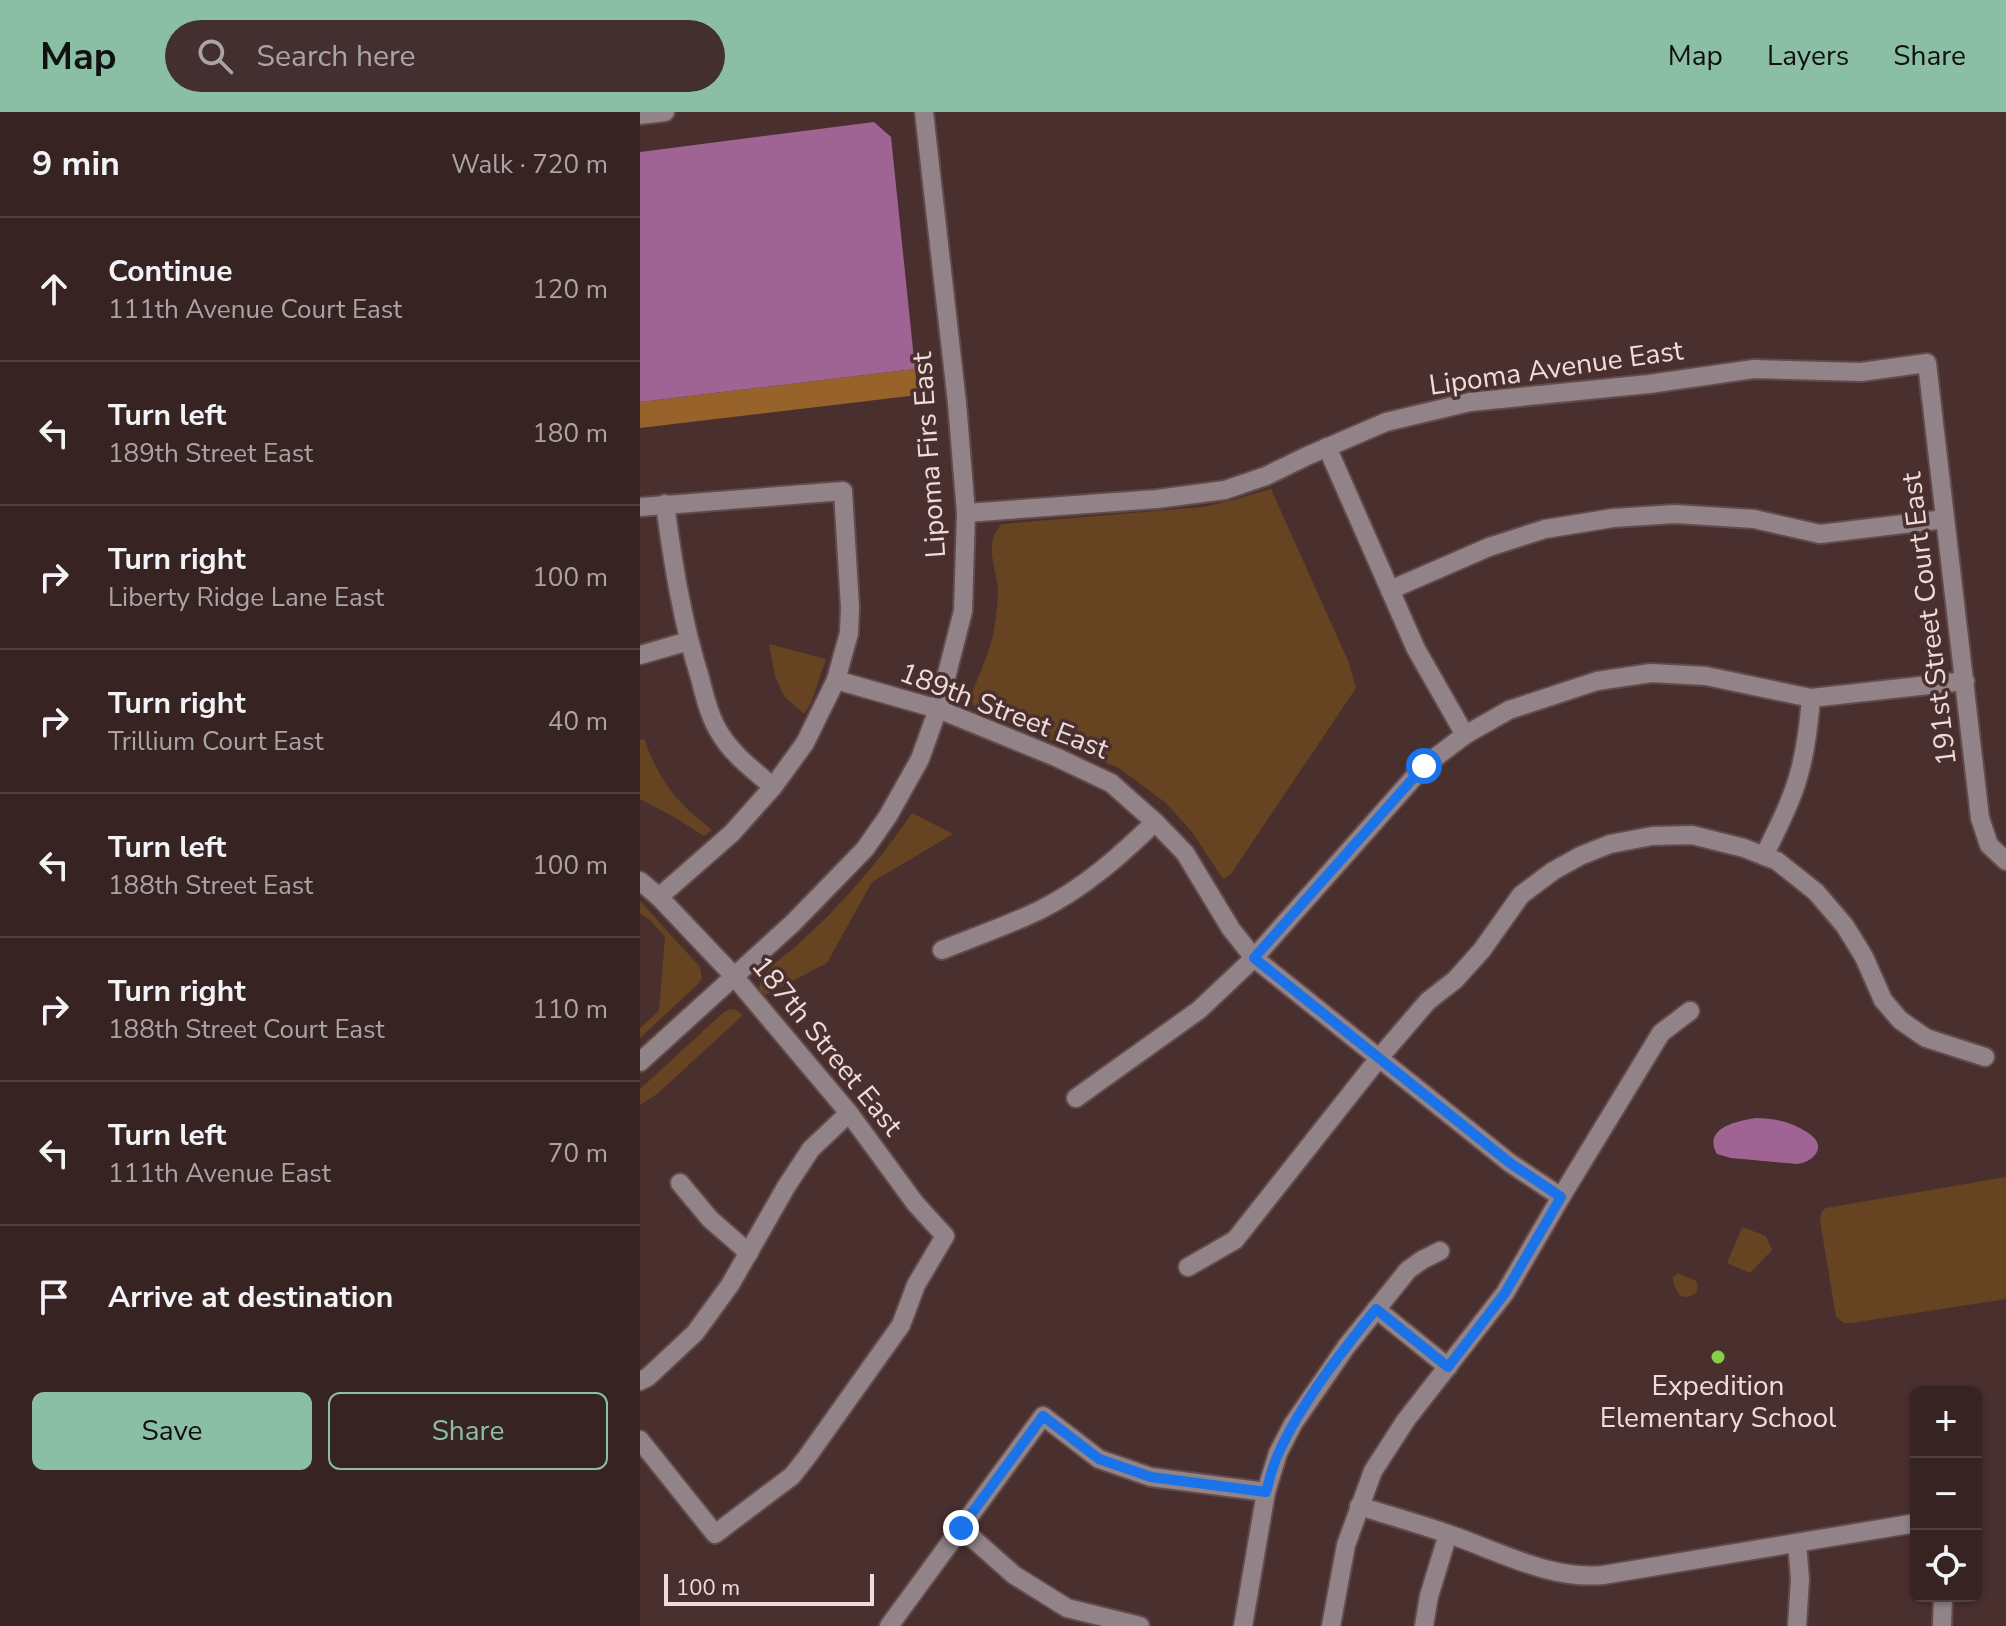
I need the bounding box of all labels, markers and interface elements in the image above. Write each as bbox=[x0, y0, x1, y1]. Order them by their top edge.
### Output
search box bbox=[165, 20, 725, 92]
text: Map bbox=[40, 31, 117, 82]
icon: search bbox=[193, 34, 237, 78]
text: Search here bbox=[257, 36, 416, 77]
text: Map bbox=[1668, 37, 1723, 75]
text: Layers bbox=[1767, 37, 1849, 75]
text: Share bbox=[1893, 37, 1966, 75]
text: 9 min bbox=[32, 141, 120, 187]
text: Walk · 720 m bbox=[451, 147, 608, 182]
text: Continue bbox=[108, 251, 233, 292]
icon: ahead bbox=[32, 267, 76, 311]
text: 120 m bbox=[532, 272, 608, 307]
text: 111th Avenue Court East bbox=[108, 292, 402, 327]
street label: Lipoma Avenue East bbox=[1427, 331, 1686, 405]
street label: Lipoma Firs East bbox=[903, 351, 955, 559]
text: Turn left bbox=[108, 395, 226, 436]
icon: left bbox=[32, 411, 76, 455]
text: 180 m bbox=[532, 416, 608, 451]
text: 189th Street East bbox=[108, 436, 313, 471]
street label: 191st Street Court East bbox=[1892, 470, 1966, 768]
text: Turn right bbox=[108, 539, 246, 580]
icon: right bbox=[32, 555, 76, 599]
text: 100 m bbox=[532, 560, 608, 595]
text: Liberty Ridge Lane East bbox=[108, 580, 384, 615]
street label: 189th Street East bbox=[894, 654, 1114, 768]
text: Turn right bbox=[108, 683, 246, 724]
icon: right bbox=[32, 699, 76, 743]
text: 40 m bbox=[548, 704, 608, 739]
text: Trillium Court East bbox=[108, 724, 324, 759]
route start bbox=[1406, 748, 1442, 784]
text: Turn left bbox=[108, 827, 226, 868]
icon: left bbox=[32, 843, 76, 887]
text: 100 m bbox=[532, 848, 608, 883]
text: 188th Street East bbox=[108, 868, 313, 903]
street label: 187th Street East bbox=[743, 948, 911, 1144]
text: Turn right bbox=[108, 971, 246, 1012]
icon: right bbox=[32, 987, 76, 1031]
text: 110 m bbox=[532, 992, 608, 1027]
text: 188th Street Court East bbox=[108, 1012, 385, 1047]
text: Turn left bbox=[108, 1115, 226, 1156]
icon: left bbox=[32, 1131, 76, 1175]
text: 70 m bbox=[548, 1136, 608, 1171]
text: 111th Avenue East bbox=[108, 1156, 331, 1191]
icon: arrive bbox=[32, 1275, 76, 1319]
text: Arrive at destination bbox=[108, 1277, 393, 1318]
marker: Expedition Elementary School bbox=[1709, 1348, 1727, 1366]
place label: Expedition Elementary School bbox=[1600, 1367, 1837, 1437]
map controls bbox=[1910, 1386, 1982, 1602]
button: + bbox=[1910, 1386, 1982, 1458]
button: Save bbox=[32, 1392, 312, 1470]
button: Share bbox=[328, 1392, 608, 1470]
button: − bbox=[1910, 1458, 1982, 1530]
route end bbox=[943, 1510, 979, 1546]
button: locate bbox=[1910, 1530, 1982, 1602]
scale bar bbox=[664, 1570, 874, 1606]
text: 100 m bbox=[676, 1573, 740, 1603]

